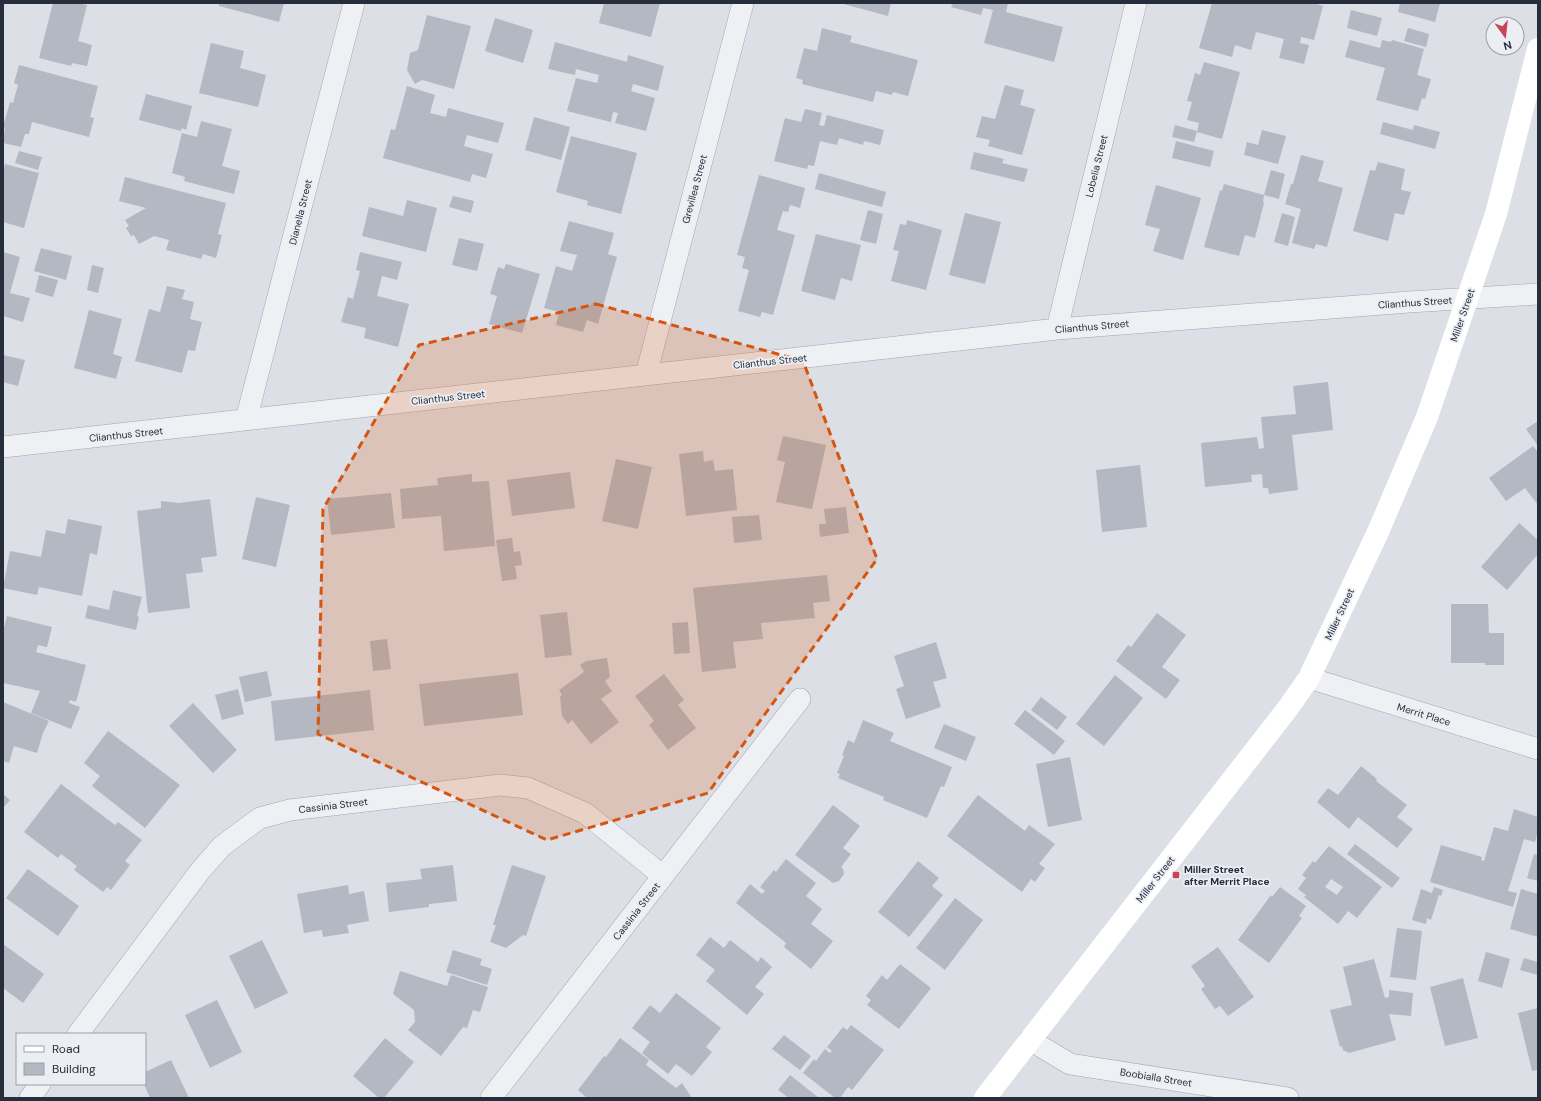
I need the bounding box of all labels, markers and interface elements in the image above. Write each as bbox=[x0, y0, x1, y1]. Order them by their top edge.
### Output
north arrow bbox=[1485, 16, 1525, 56]
text: N bbox=[1502, 38, 1513, 53]
street label: Lobelia Street bbox=[1082, 133, 1111, 199]
street label: Grevillea Street bbox=[679, 153, 710, 225]
street label: Dianella Street bbox=[286, 178, 315, 246]
street label: Miller Street bbox=[1447, 287, 1478, 344]
street label: Clianthus Street bbox=[1377, 293, 1453, 312]
street label: Clianthus Street bbox=[1054, 317, 1130, 336]
street label: Clianthus Street bbox=[732, 351, 808, 372]
street label: Clianthus Street bbox=[410, 387, 486, 408]
street label: Clianthus Street bbox=[88, 424, 164, 445]
street label: Miller Street bbox=[1322, 586, 1357, 642]
street label: Merrit Place bbox=[1395, 700, 1453, 729]
street label: Cassinia Street bbox=[298, 795, 368, 816]
street label: Miller Street bbox=[1133, 853, 1178, 905]
place label: Miller Street after Merrit Place bbox=[1184, 863, 1269, 888]
marker: Miller Street after Merrit Place bbox=[1171, 870, 1181, 880]
street label: Cassinia Street bbox=[610, 880, 663, 943]
legend bbox=[16, 1033, 146, 1085]
text: Road bbox=[52, 1041, 80, 1057]
text: Building bbox=[52, 1061, 96, 1077]
street label: Boobialla Street bbox=[1119, 1065, 1193, 1090]

